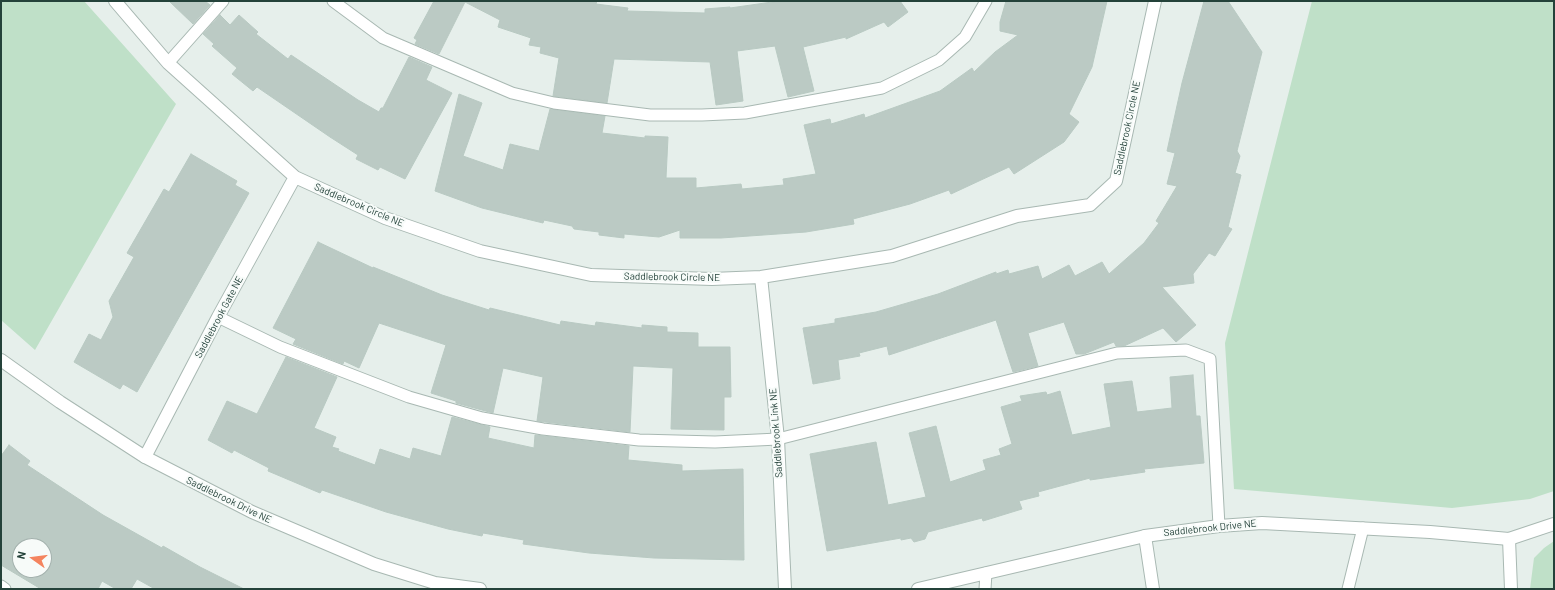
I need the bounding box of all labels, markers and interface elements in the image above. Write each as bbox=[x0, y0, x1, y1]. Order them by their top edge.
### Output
street label: Saddlebrook Circle NE bbox=[1111, 80, 1143, 176]
street label: Saddlebrook Circle NE bbox=[312, 181, 406, 229]
street label: Saddlebrook Circle NE bbox=[624, 270, 720, 284]
street label: Saddlebrook Gate NE bbox=[192, 274, 246, 360]
street label: Saddlebrook Link NE bbox=[767, 388, 785, 478]
street label: Saddlebrook Drive NE bbox=[184, 474, 274, 526]
street label: Saddlebrook Drive NE bbox=[1163, 517, 1257, 539]
north arrow bbox=[12, 538, 52, 578]
text: N bbox=[14, 550, 28, 560]

